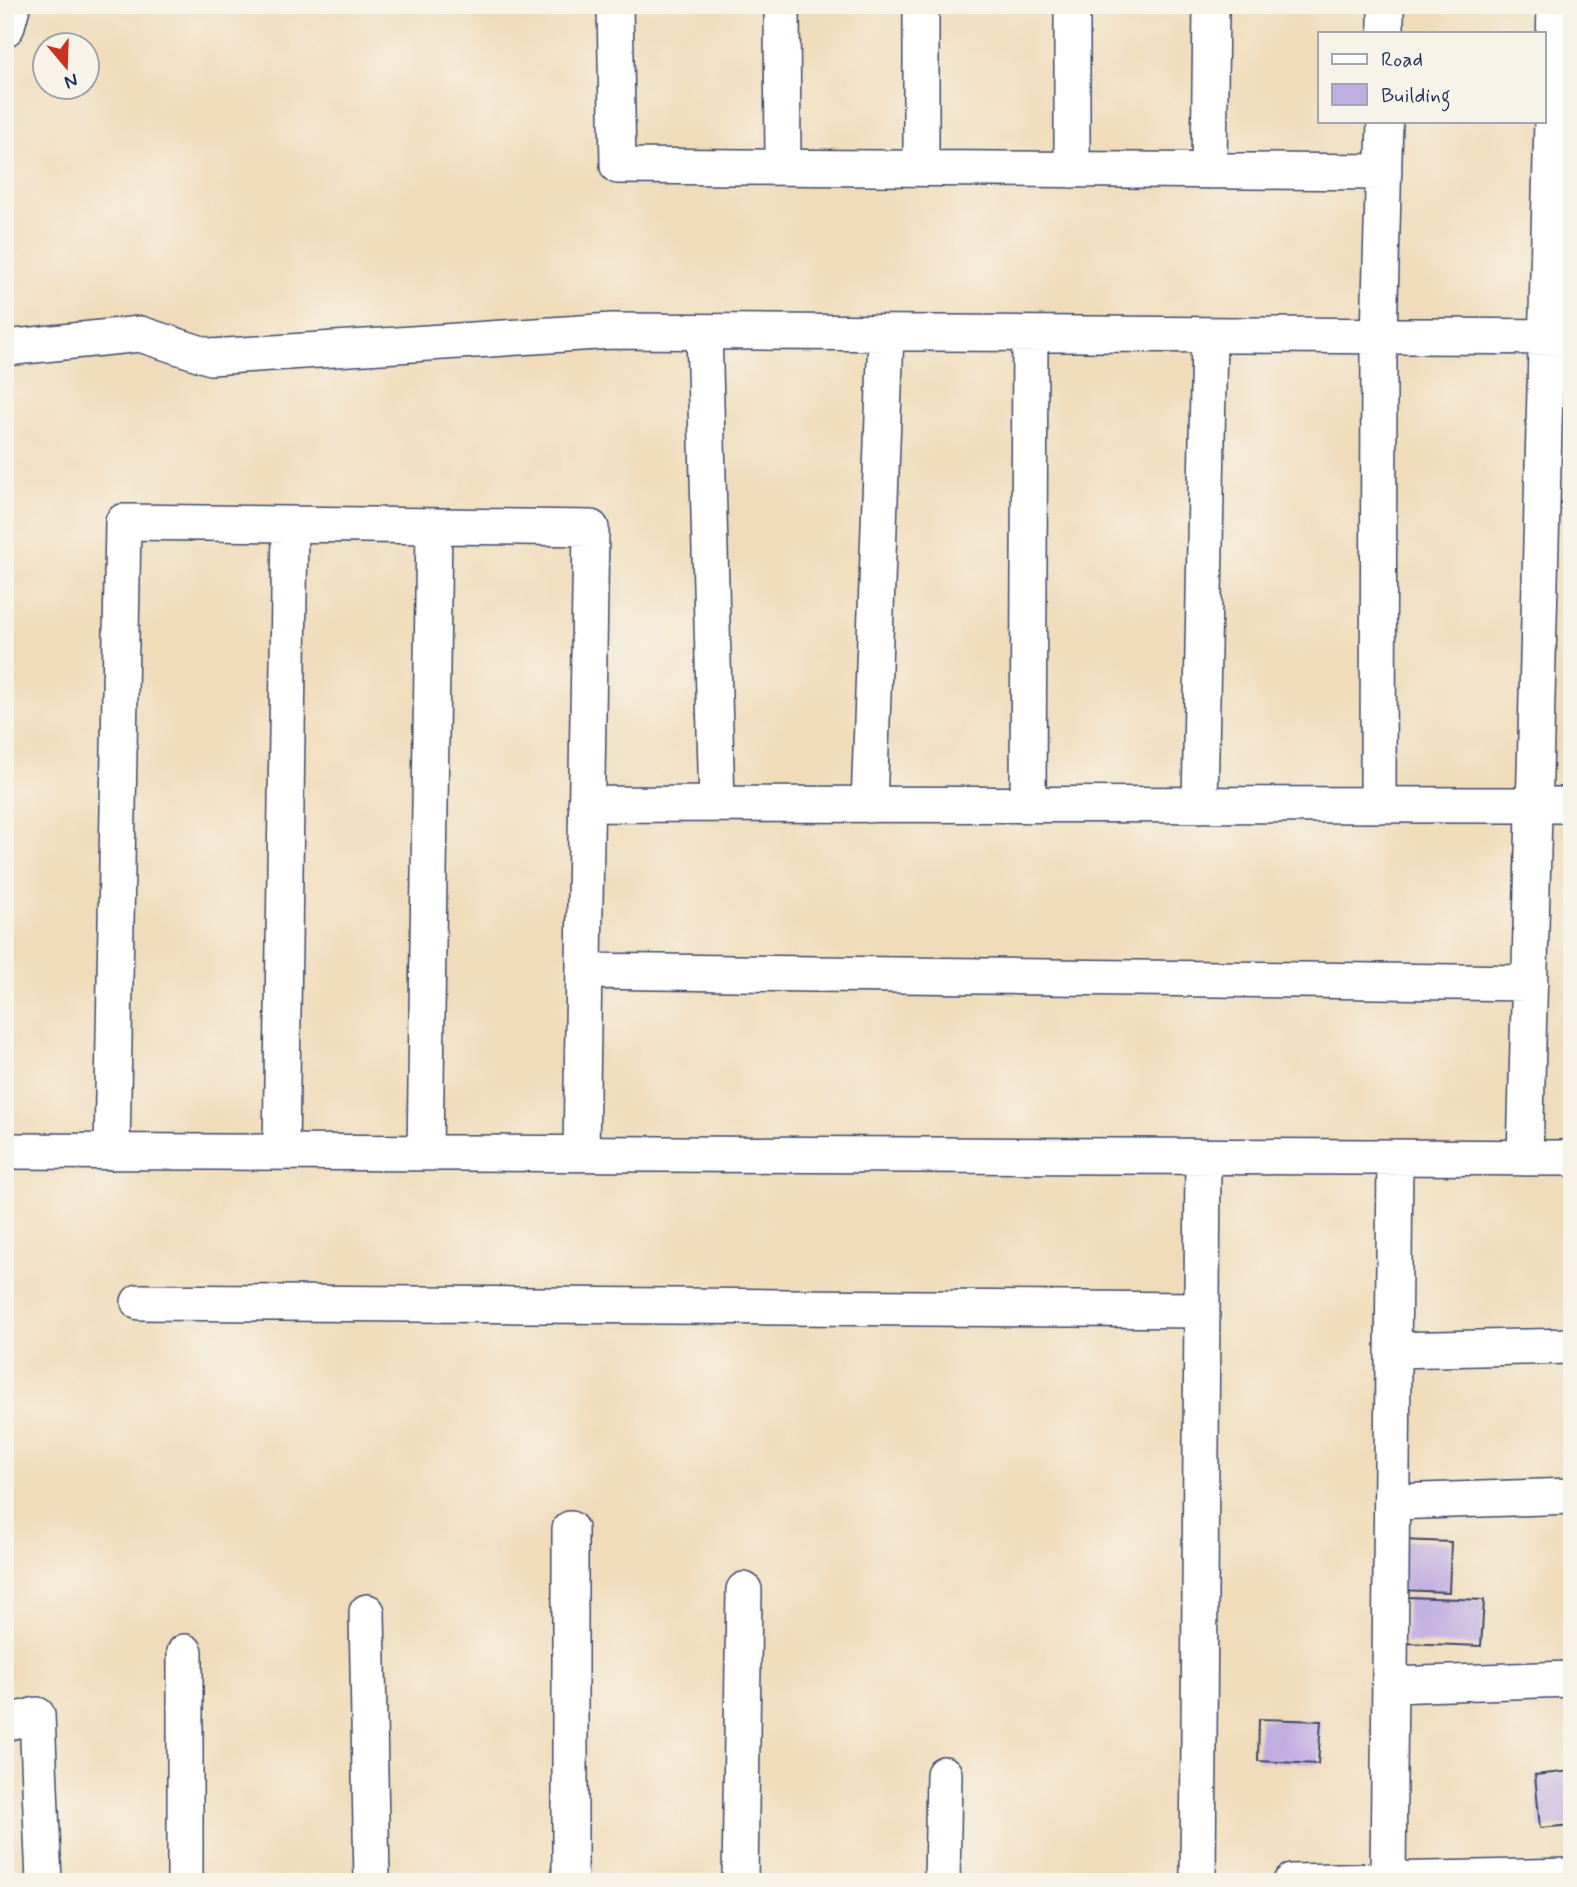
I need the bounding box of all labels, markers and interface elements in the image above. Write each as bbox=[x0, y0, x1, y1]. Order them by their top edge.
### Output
north arrow bbox=[32, 32, 102, 102]
legend bbox=[1318, 32, 1546, 122]
text: Road bbox=[1381, 46, 1423, 74]
text: N bbox=[61, 67, 81, 95]
text: Building bbox=[1381, 82, 1451, 112]

